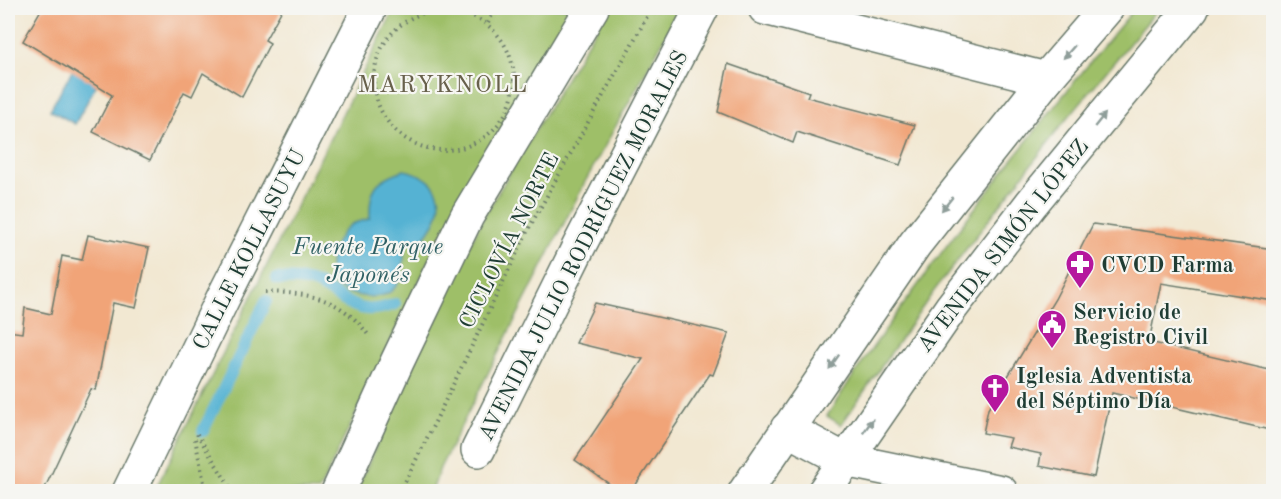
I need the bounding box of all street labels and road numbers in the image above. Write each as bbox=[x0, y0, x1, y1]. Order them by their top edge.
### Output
street label: AVENIDA JULIO RODRÍGUEZ MORALES bbox=[473, 46, 692, 445]
street label: AVENIDA SIMÓN LÓPEZ bbox=[911, 133, 1093, 357]
street label: CALLE KOLLASUYU bbox=[190, 146, 310, 354]
street label: CICLOVÍA NORTE bbox=[453, 148, 564, 332]

